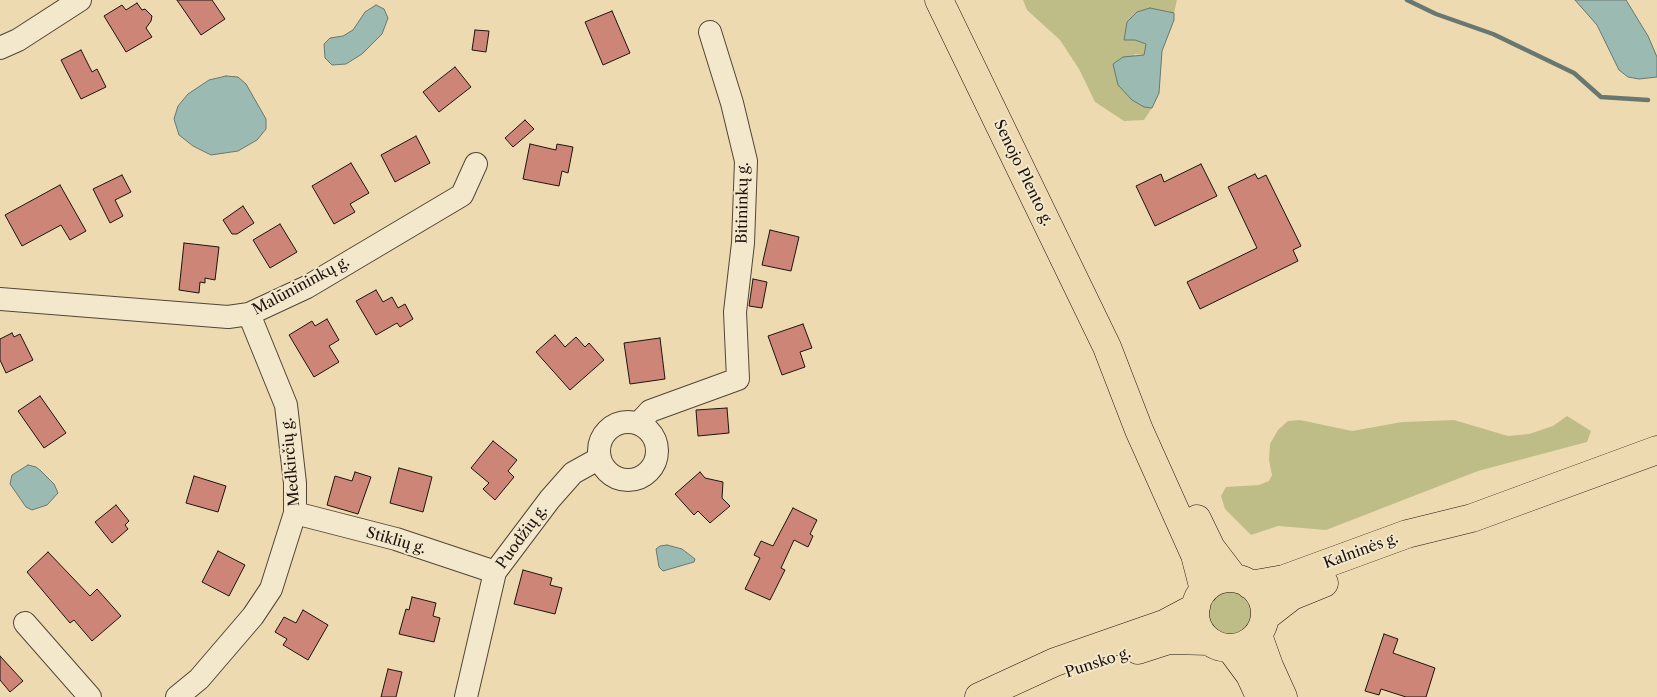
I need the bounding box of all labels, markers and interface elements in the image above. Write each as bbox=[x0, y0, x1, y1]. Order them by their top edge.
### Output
street label: Senojo Plento g. bbox=[990, 117, 1056, 229]
street label: Bitininkų g. bbox=[733, 162, 753, 244]
street label: Malūnininkų g. bbox=[249, 253, 353, 319]
street label: Medkirčių g. bbox=[278, 417, 304, 507]
street label: Puodžių g. bbox=[493, 502, 551, 572]
street label: Stiklių g. bbox=[364, 524, 428, 558]
street label: Kalninės g. bbox=[1321, 529, 1401, 573]
street label: Punsko g. bbox=[1063, 644, 1133, 682]

